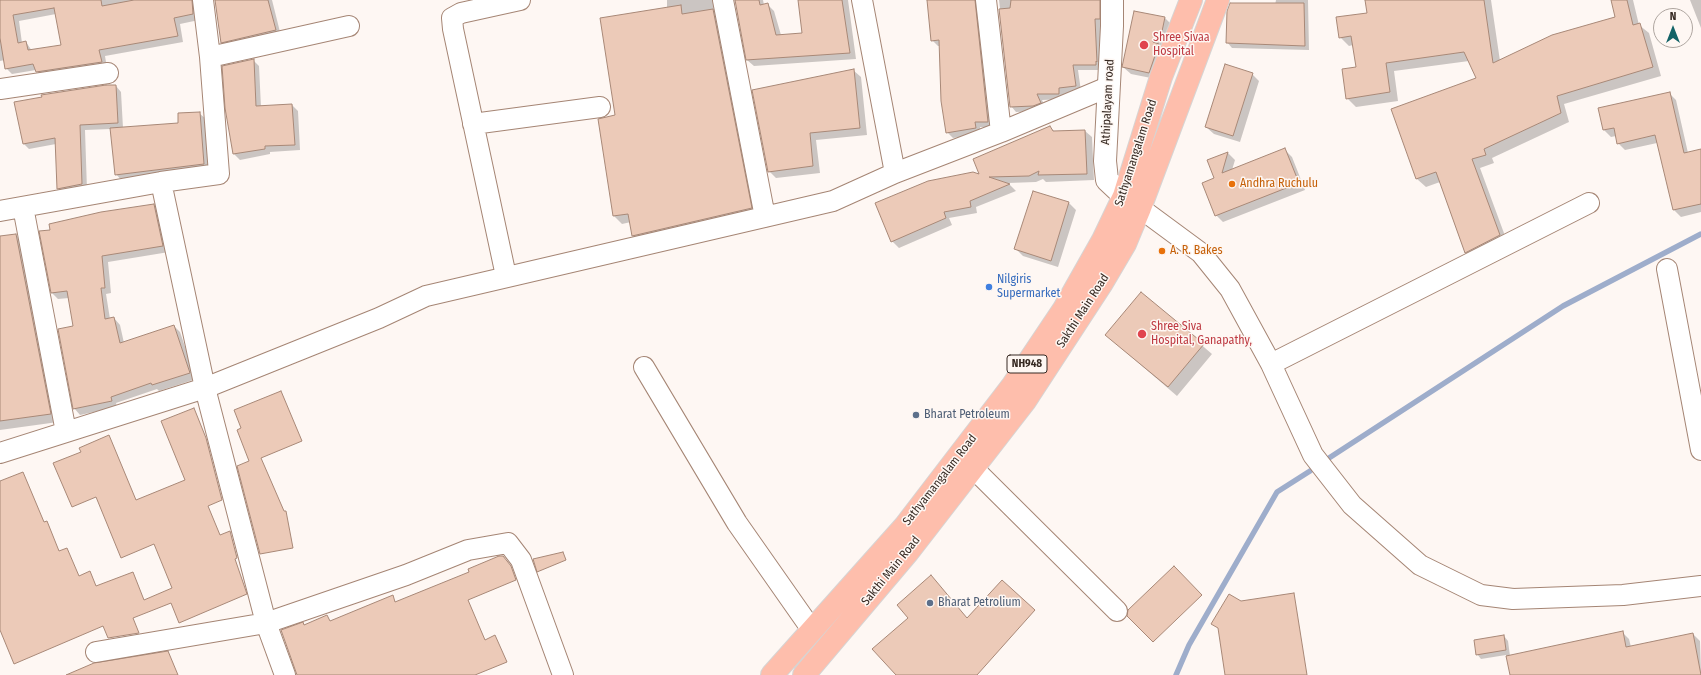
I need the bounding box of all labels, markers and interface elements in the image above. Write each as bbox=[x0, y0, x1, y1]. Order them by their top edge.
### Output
north arrow bbox=[1653, 8, 1693, 48]
text: N bbox=[1670, 10, 1676, 23]
place label: Shree Sivaa Hospital bbox=[1153, 31, 1210, 59]
marker: Shree Sivaa Hospital bbox=[1138, 39, 1150, 51]
street label: Athipalayam road bbox=[1099, 59, 1117, 145]
street label: Sathyamangalam Road bbox=[1112, 98, 1160, 208]
place label: Andhra Ruchulu bbox=[1240, 177, 1318, 191]
marker: Andhra Ruchulu bbox=[1227, 179, 1237, 189]
place label: A. R. Bakes bbox=[1170, 244, 1223, 258]
marker: A. R. Bakes bbox=[1157, 246, 1167, 256]
street label: Sakthi Main Road bbox=[1054, 271, 1112, 351]
place label: Nilgiris Supermarket bbox=[997, 273, 1060, 301]
marker: Nilgiris Supermarket bbox=[984, 282, 994, 292]
place label: Shree Siva Hospital, Ganapathy, bbox=[1151, 320, 1252, 348]
marker: Shree Siva Hospital, Ganapathy, bbox=[1136, 328, 1148, 340]
road number: NH948 bbox=[1007, 355, 1047, 373]
place label: Bharat Petroleum bbox=[924, 408, 1010, 422]
marker: Bharat Petroleum bbox=[911, 410, 921, 420]
street label: Sathyamangalam Road bbox=[900, 432, 980, 528]
street label: Sakthi Main Road bbox=[859, 533, 923, 609]
place label: Bharat Petrolium bbox=[938, 596, 1021, 610]
marker: Bharat Petrolium bbox=[925, 598, 935, 608]

